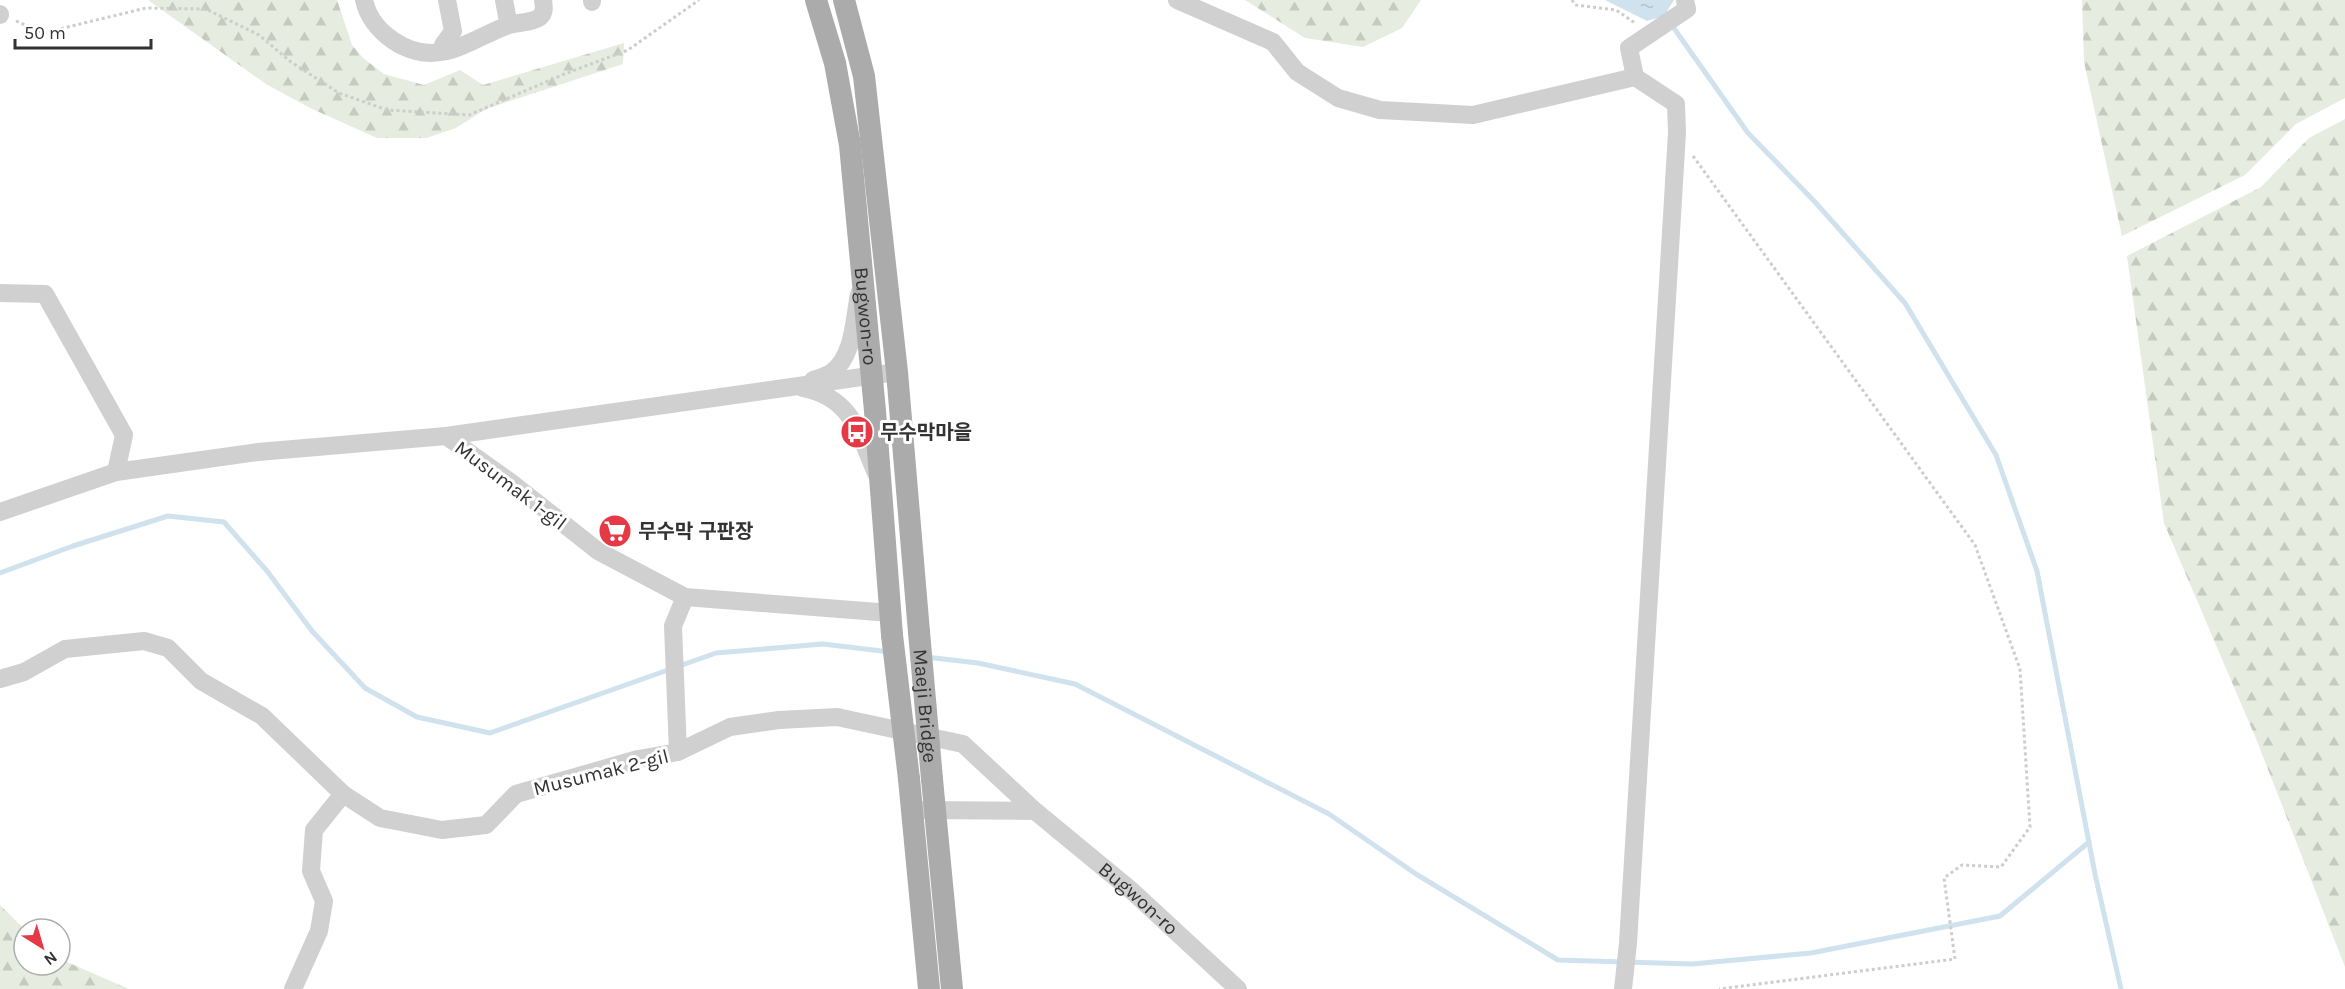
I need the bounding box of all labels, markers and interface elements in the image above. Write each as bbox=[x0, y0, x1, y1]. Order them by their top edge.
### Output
scale bar bbox=[15, 12, 152, 50]
text: 50 m bbox=[24, 22, 66, 44]
street label: Bugwon-ro bbox=[850, 266, 882, 366]
bus stop icon: 무수막마을 bbox=[839, 414, 875, 450]
place label: 무수막마을 bbox=[880, 421, 972, 444]
street label: Musumak 1-gil bbox=[450, 436, 571, 535]
supermarket icon: 무수막 구판장 bbox=[597, 513, 633, 549]
place label: 무수막 구판장 bbox=[638, 520, 753, 543]
street label: Maeji Bridge bbox=[909, 648, 942, 764]
street label: Musumak 2-gil bbox=[531, 745, 671, 800]
street label: Bugwon-ro bbox=[1094, 857, 1183, 940]
north arrow bbox=[12, 917, 72, 977]
text: N bbox=[40, 948, 61, 970]

